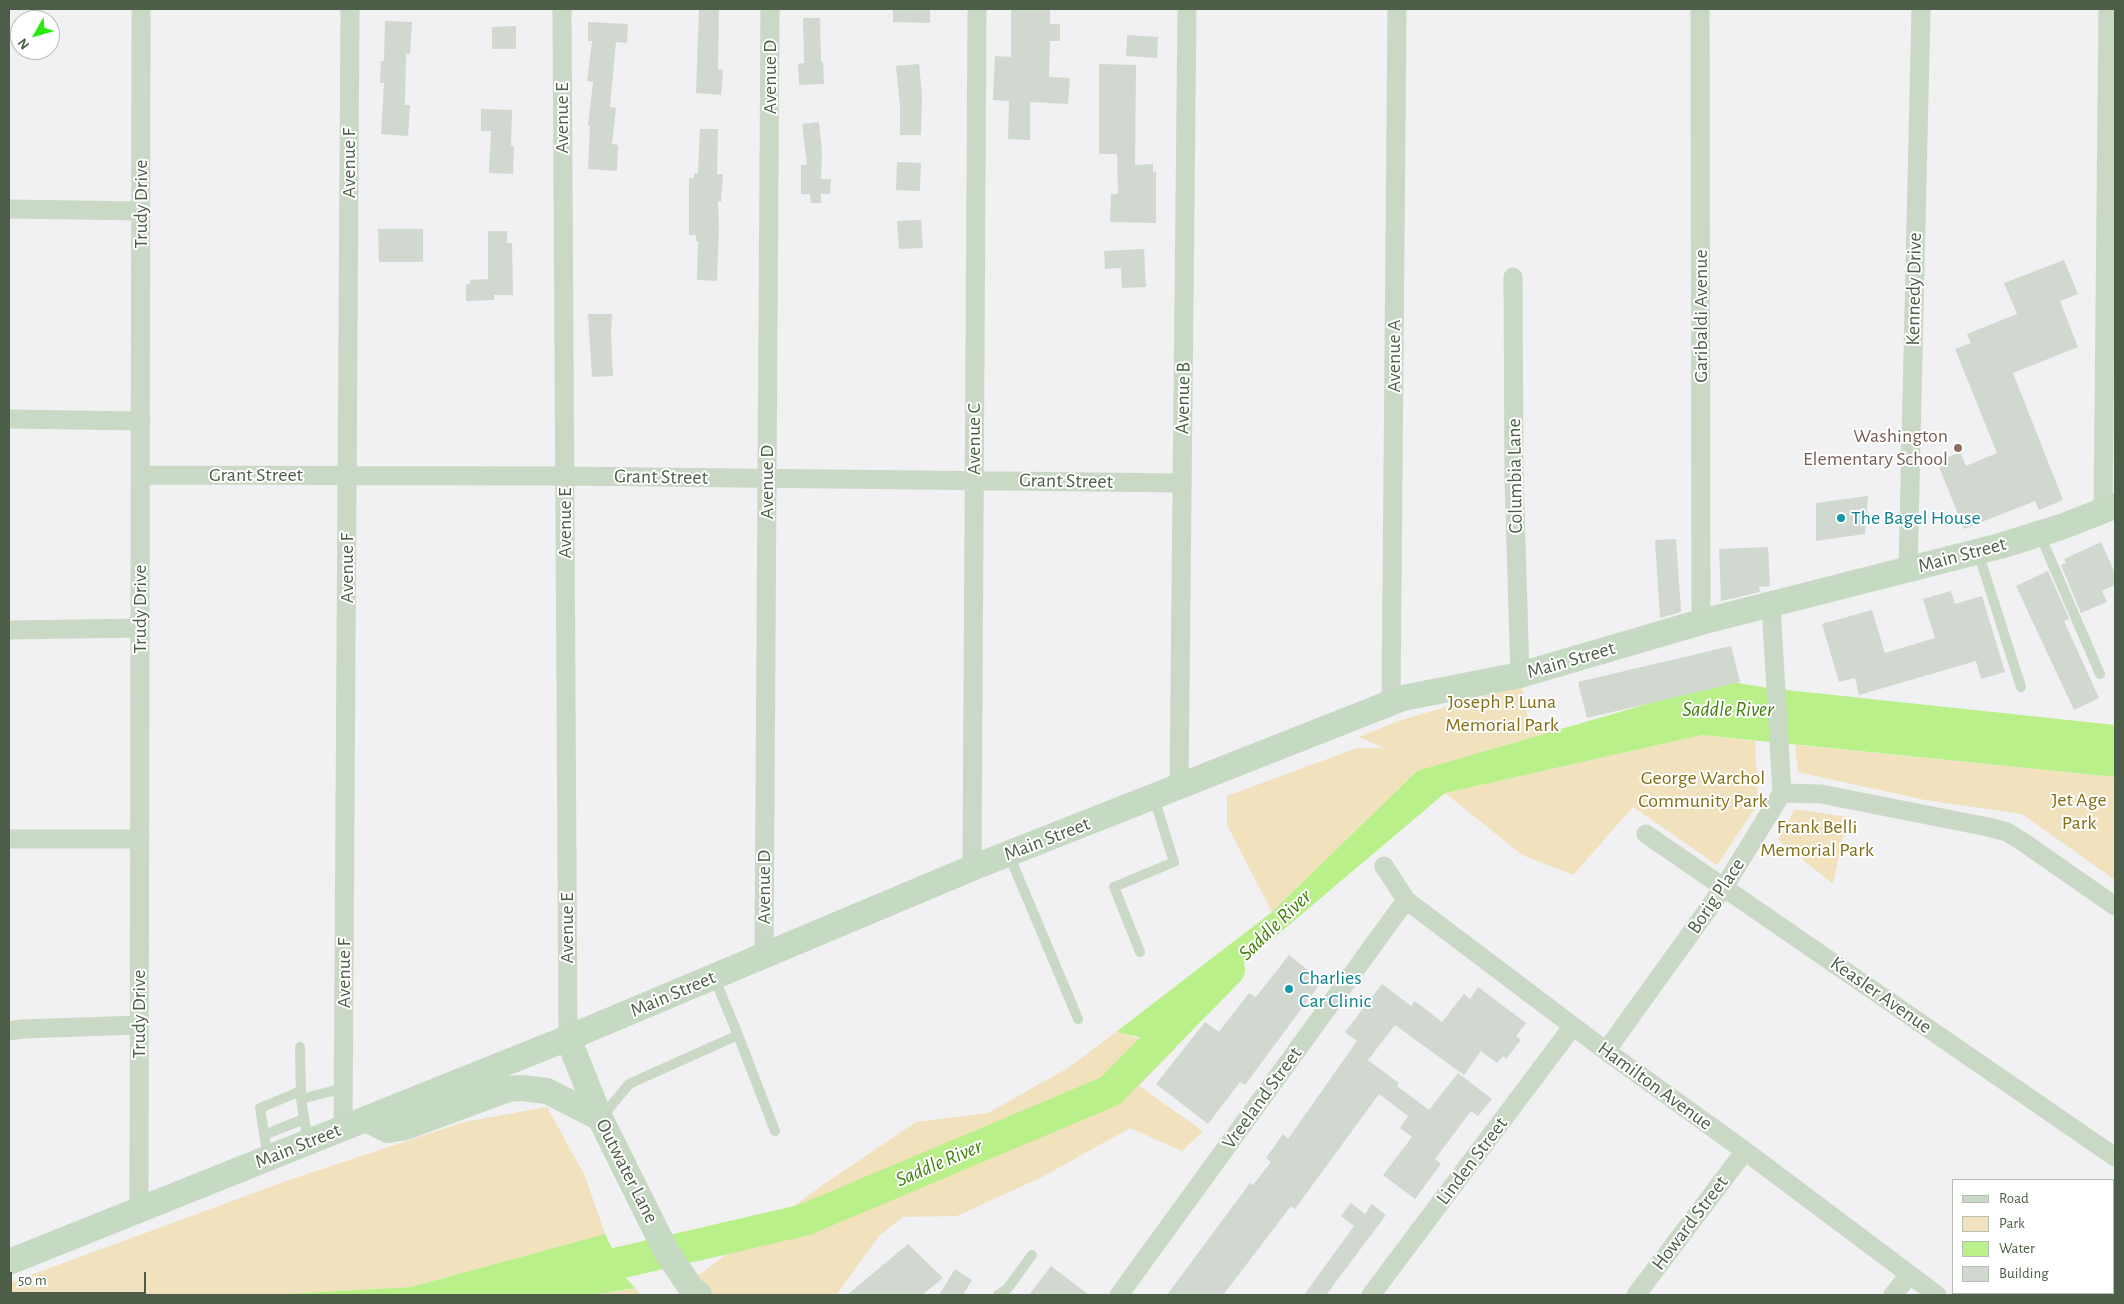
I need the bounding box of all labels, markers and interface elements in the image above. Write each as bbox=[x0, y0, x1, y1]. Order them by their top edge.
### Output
north arrow bbox=[10, 10, 60, 60]
text: N bbox=[15, 35, 32, 52]
street label: Avenue D bbox=[758, 40, 782, 114]
street label: Avenue E bbox=[550, 82, 574, 154]
street label: Avenue F bbox=[337, 128, 361, 198]
street label: Trudy Drive bbox=[129, 160, 153, 248]
street label: Kennedy Drive bbox=[1901, 232, 1927, 346]
street label: Garibaldi Avenue bbox=[1689, 249, 1713, 383]
street label: Avenue A bbox=[1382, 319, 1406, 393]
street label: Avenue B bbox=[1170, 362, 1196, 434]
street label: Avenue C bbox=[962, 403, 986, 475]
street label: Columbia Lane bbox=[1502, 418, 1528, 534]
place label: Washington Elementary School bbox=[1803, 424, 1948, 471]
marker: Washington Elementary School bbox=[1952, 442, 1964, 454]
street label: Avenue D bbox=[755, 445, 779, 519]
street label: Grant Street bbox=[209, 463, 303, 487]
street label: Grant Street bbox=[614, 464, 708, 490]
street label: Grant Street bbox=[1019, 468, 1113, 494]
street label: Avenue E bbox=[553, 487, 577, 559]
place label: The Bagel House bbox=[1851, 506, 1981, 530]
marker: The Bagel House bbox=[1835, 512, 1847, 524]
street label: Main Street bbox=[1915, 532, 2009, 578]
street label: Avenue F bbox=[335, 533, 359, 603]
street label: Trudy Drive bbox=[128, 565, 152, 653]
street label: Main Street bbox=[1524, 636, 1618, 684]
park label: Joseph P. Luna Memorial Park bbox=[1445, 690, 1559, 737]
water label: Saddle River bbox=[1682, 697, 1774, 723]
park label: George Warchol Community Park bbox=[1638, 766, 1768, 813]
park label: Jet Age Park bbox=[2051, 788, 2107, 835]
street label: Main Street bbox=[1001, 812, 1093, 866]
park label: Frank Belli Memorial Park bbox=[1760, 815, 1874, 862]
street label: Avenue D bbox=[752, 850, 776, 924]
street label: Borig Place bbox=[1682, 854, 1750, 938]
water label: Saddle River bbox=[1233, 884, 1317, 966]
street label: Avenue E bbox=[555, 892, 579, 964]
street label: Avenue F bbox=[332, 938, 356, 1008]
street label: Keasler Avenue bbox=[1826, 951, 1936, 1039]
street label: Main Street bbox=[627, 965, 719, 1023]
place label: Charlies Car Clinic bbox=[1299, 966, 1371, 1013]
street label: Trudy Drive bbox=[127, 970, 151, 1058]
marker: Charlies Car Clinic bbox=[1283, 983, 1295, 995]
street label: Hamilton Avenue bbox=[1593, 1036, 1717, 1136]
street label: Vreeland Street bbox=[1217, 1042, 1307, 1154]
street label: Linden Street bbox=[1431, 1112, 1513, 1210]
street label: Outwater Lane bbox=[591, 1115, 663, 1227]
street label: Main Street bbox=[252, 1118, 344, 1174]
water label: Saddle River bbox=[892, 1133, 986, 1193]
street label: Howard Street bbox=[1647, 1171, 1733, 1275]
legend bbox=[1952, 1179, 2114, 1294]
text: Road bbox=[1999, 1191, 2029, 1206]
text: Park bbox=[1999, 1216, 2025, 1231]
text: Water bbox=[1999, 1241, 2035, 1256]
scale bar bbox=[12, 1262, 149, 1294]
text: Building bbox=[1999, 1266, 2049, 1281]
text: 50 m bbox=[18, 1273, 47, 1288]

